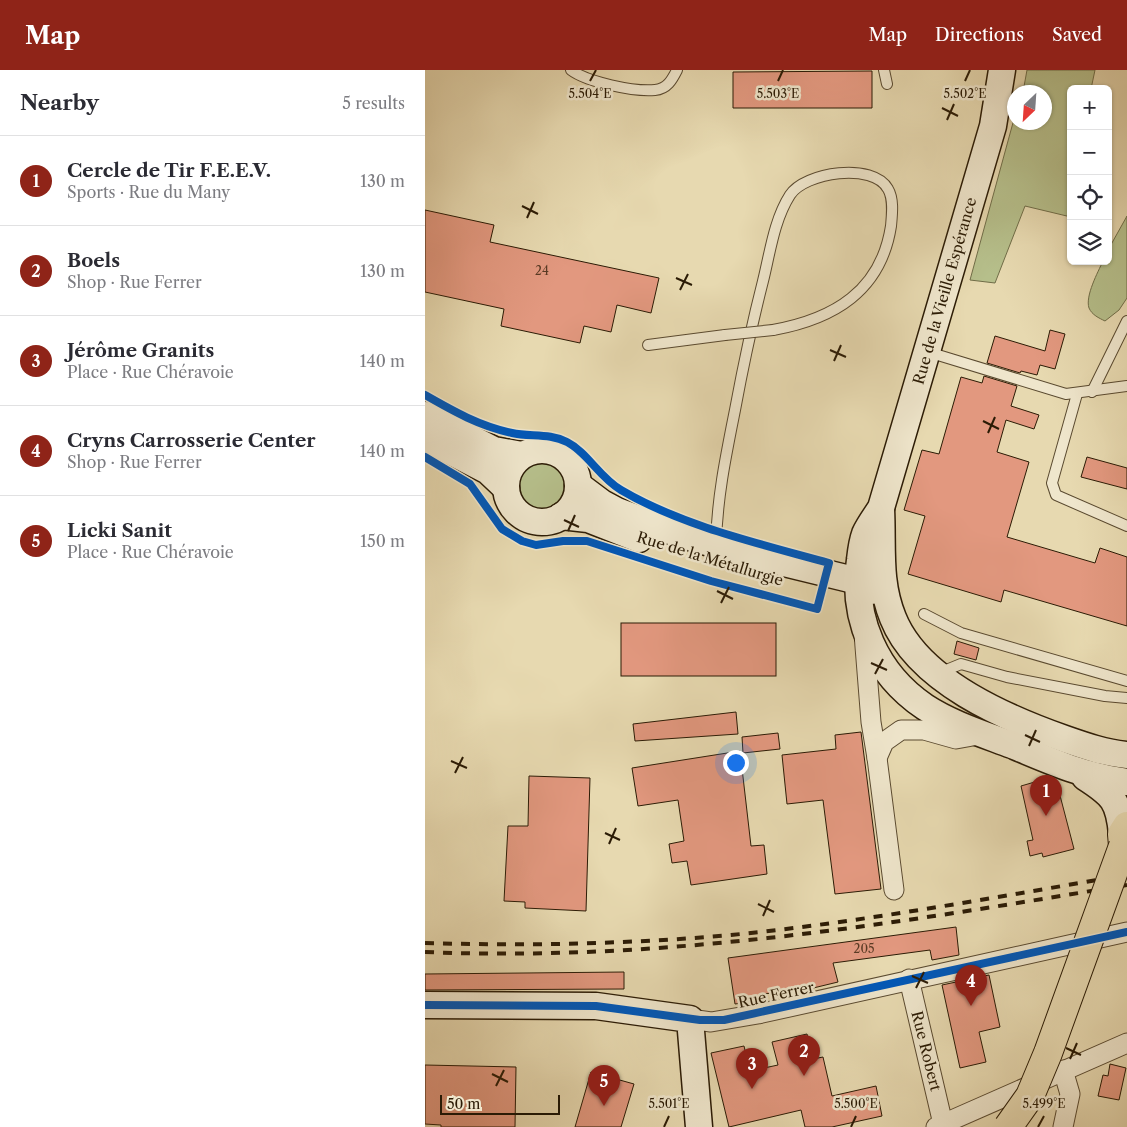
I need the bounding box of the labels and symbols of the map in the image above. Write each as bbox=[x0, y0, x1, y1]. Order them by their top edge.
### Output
north arrow bbox=[1007, 85, 1052, 130]
text: 5.504°E bbox=[569, 86, 611, 101]
text: 5.503°E bbox=[757, 86, 799, 101]
text: 5.502°E bbox=[944, 86, 986, 101]
street label: Rue de la Vieille Espérance bbox=[909, 195, 980, 387]
house number: 24 bbox=[535, 263, 549, 278]
street label: Rue de la Métallurgie bbox=[635, 527, 786, 590]
your location bbox=[723, 750, 749, 776]
pin: 1 bbox=[1030, 775, 1062, 816]
house number: 205 bbox=[853, 941, 875, 956]
pin: 4 bbox=[955, 965, 987, 1006]
street label: Rue Ferrer bbox=[736, 977, 816, 1012]
street label: Rue Robert bbox=[907, 1009, 946, 1093]
pin: 2 bbox=[788, 1035, 820, 1076]
pin: 3 bbox=[736, 1048, 768, 1089]
pin: 5 bbox=[588, 1065, 620, 1106]
scale bar bbox=[440, 1092, 560, 1115]
text: 5.501°E bbox=[649, 1096, 689, 1111]
text: 5.500°E bbox=[834, 1096, 878, 1111]
text: 5.499°E bbox=[1023, 1096, 1065, 1111]

